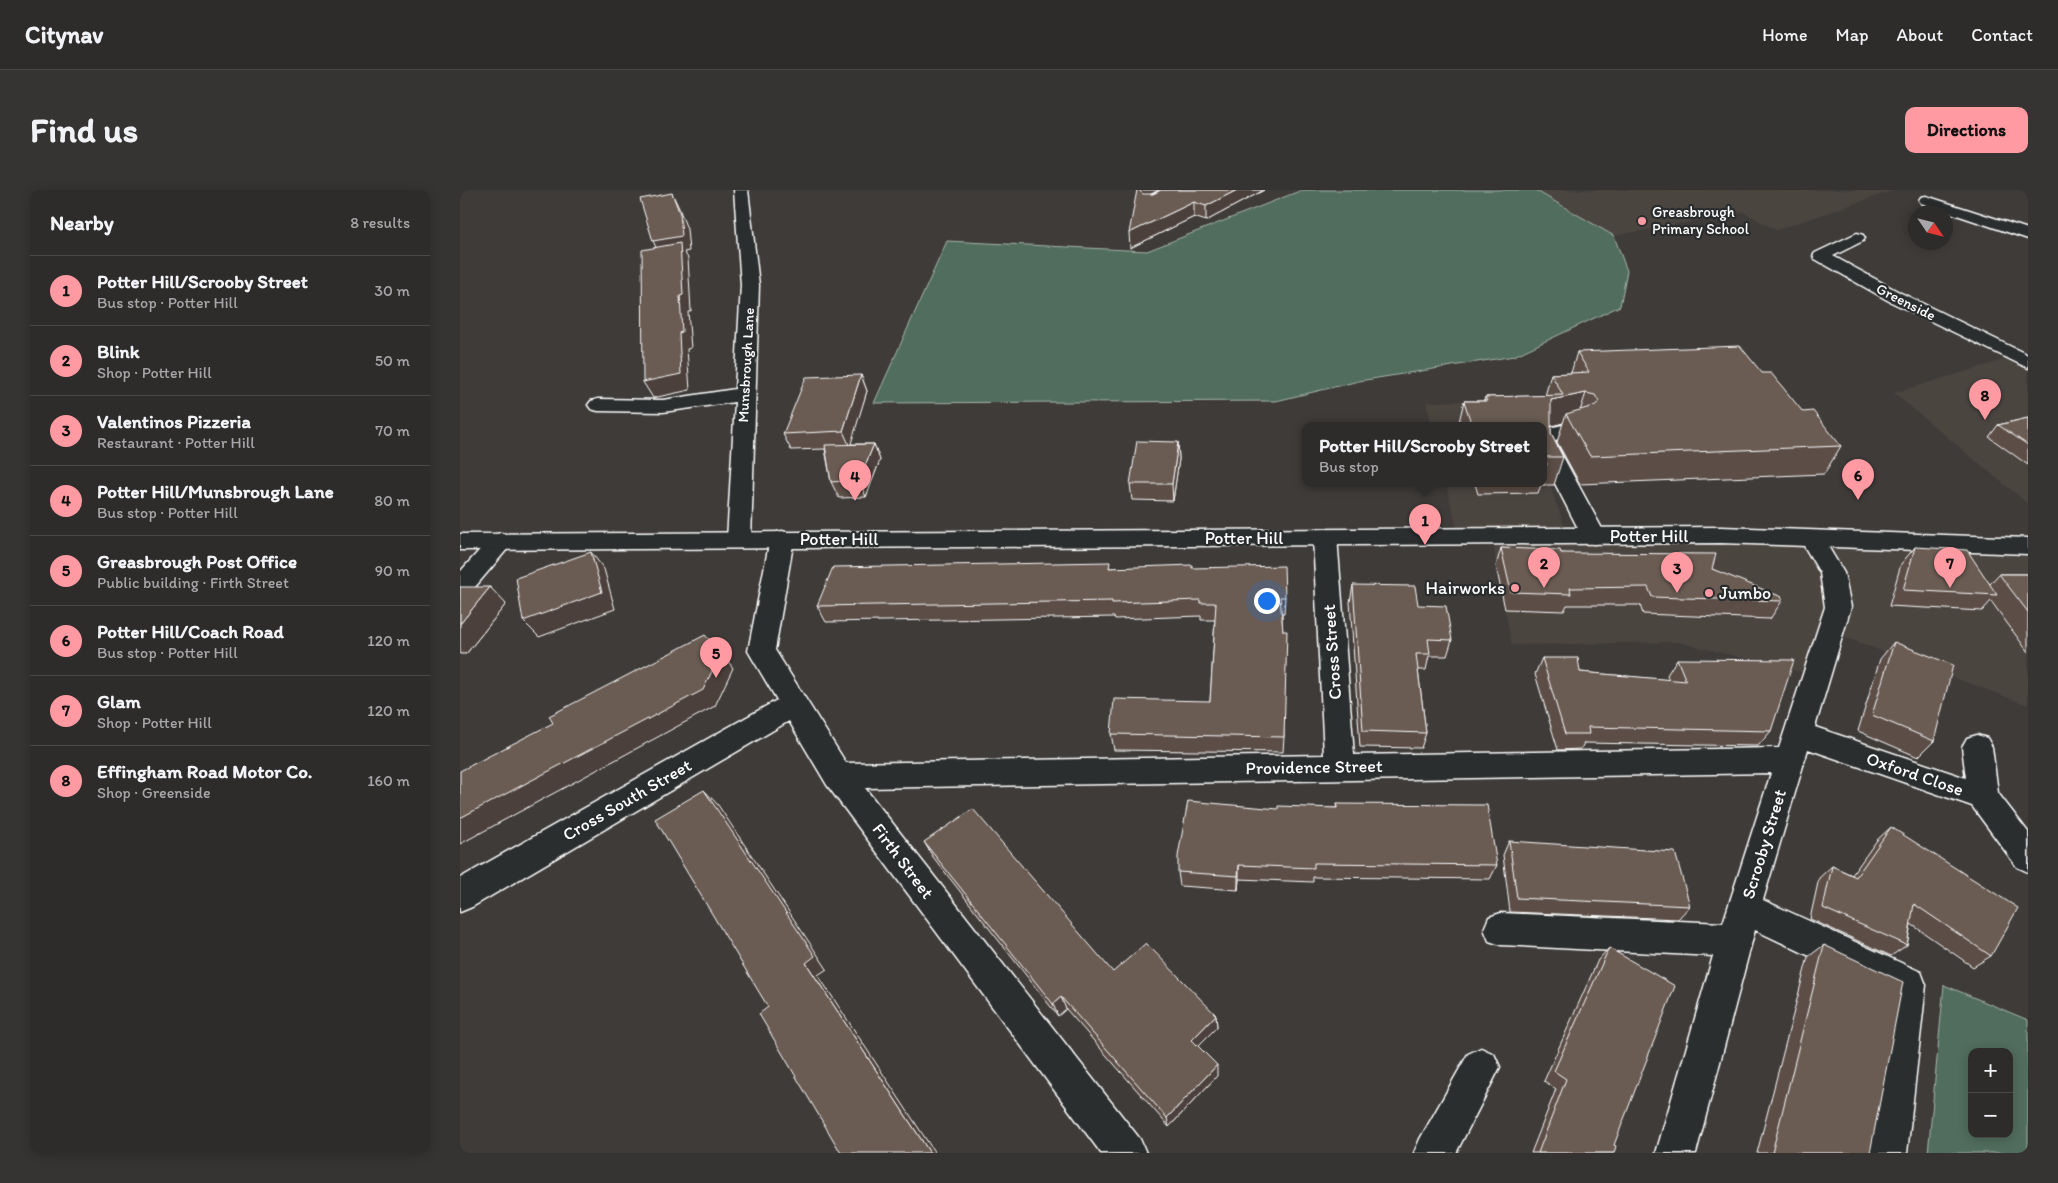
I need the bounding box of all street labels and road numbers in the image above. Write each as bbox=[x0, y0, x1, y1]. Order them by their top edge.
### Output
street label: Greenside bbox=[1873, 279, 1939, 325]
street label: Munsbrough Lane bbox=[734, 307, 758, 423]
street label: Potter Hill bbox=[1610, 525, 1688, 547]
street label: Potter Hill bbox=[1205, 527, 1283, 549]
street label: Potter Hill bbox=[800, 528, 878, 550]
street label: Cross Street bbox=[1318, 603, 1346, 700]
street label: Oxford Close bbox=[1863, 747, 1967, 801]
street label: Cross South Street bbox=[559, 754, 696, 846]
street label: Providence Street bbox=[1245, 755, 1383, 779]
street label: Scrooby Street bbox=[1737, 786, 1791, 901]
street label: Firth Street bbox=[867, 819, 939, 903]

